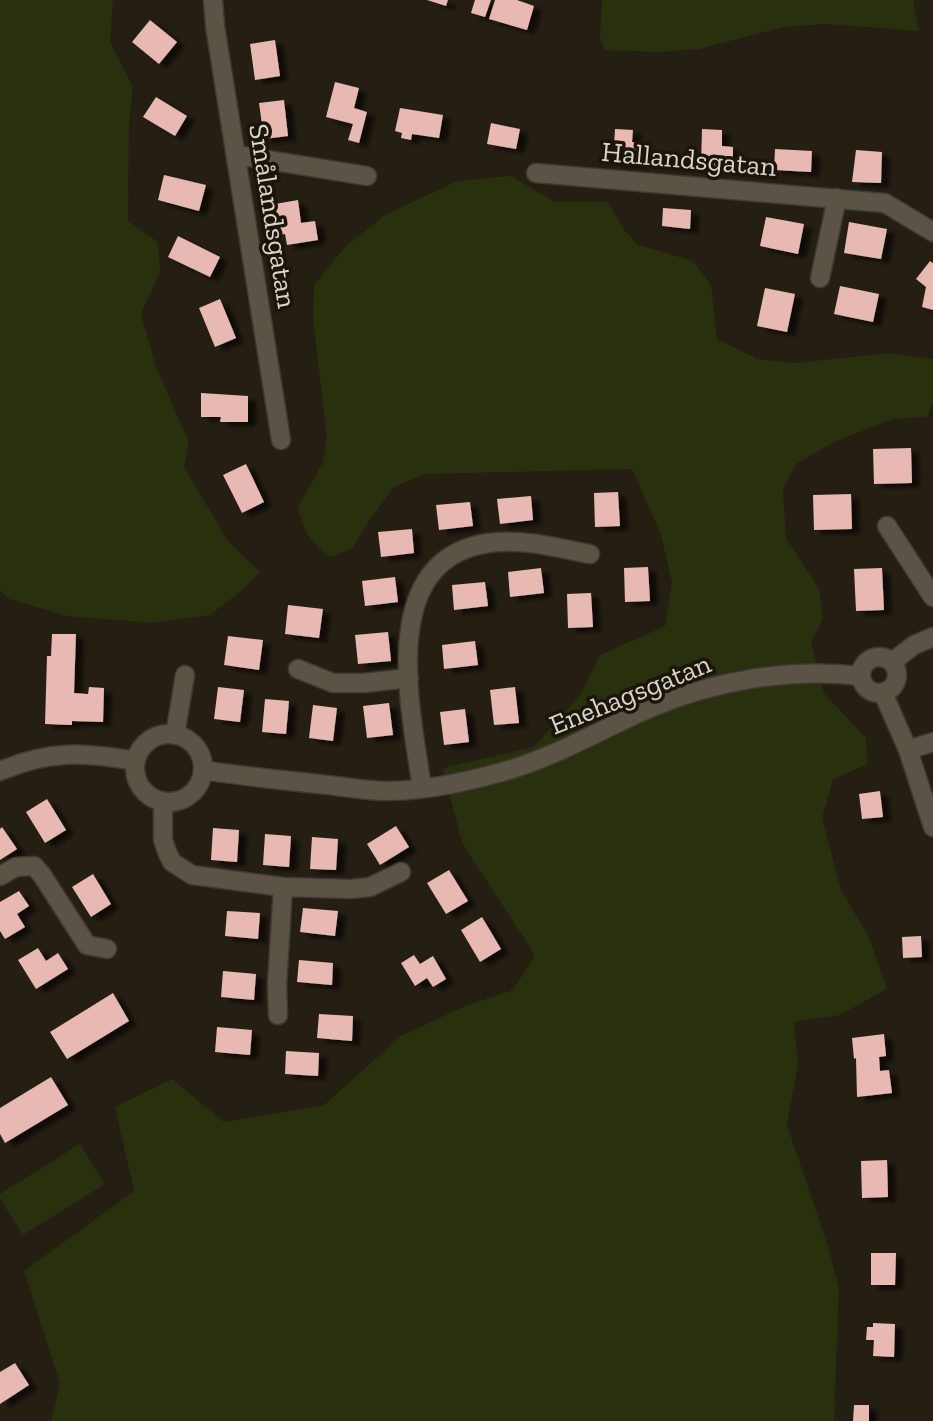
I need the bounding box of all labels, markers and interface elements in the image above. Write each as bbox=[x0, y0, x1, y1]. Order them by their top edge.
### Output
street label: Smålandsgatan bbox=[242, 122, 304, 310]
street label: Hallandsgatan bbox=[600, 135, 778, 183]
street label: Enehagsgatan bbox=[544, 647, 716, 741]

